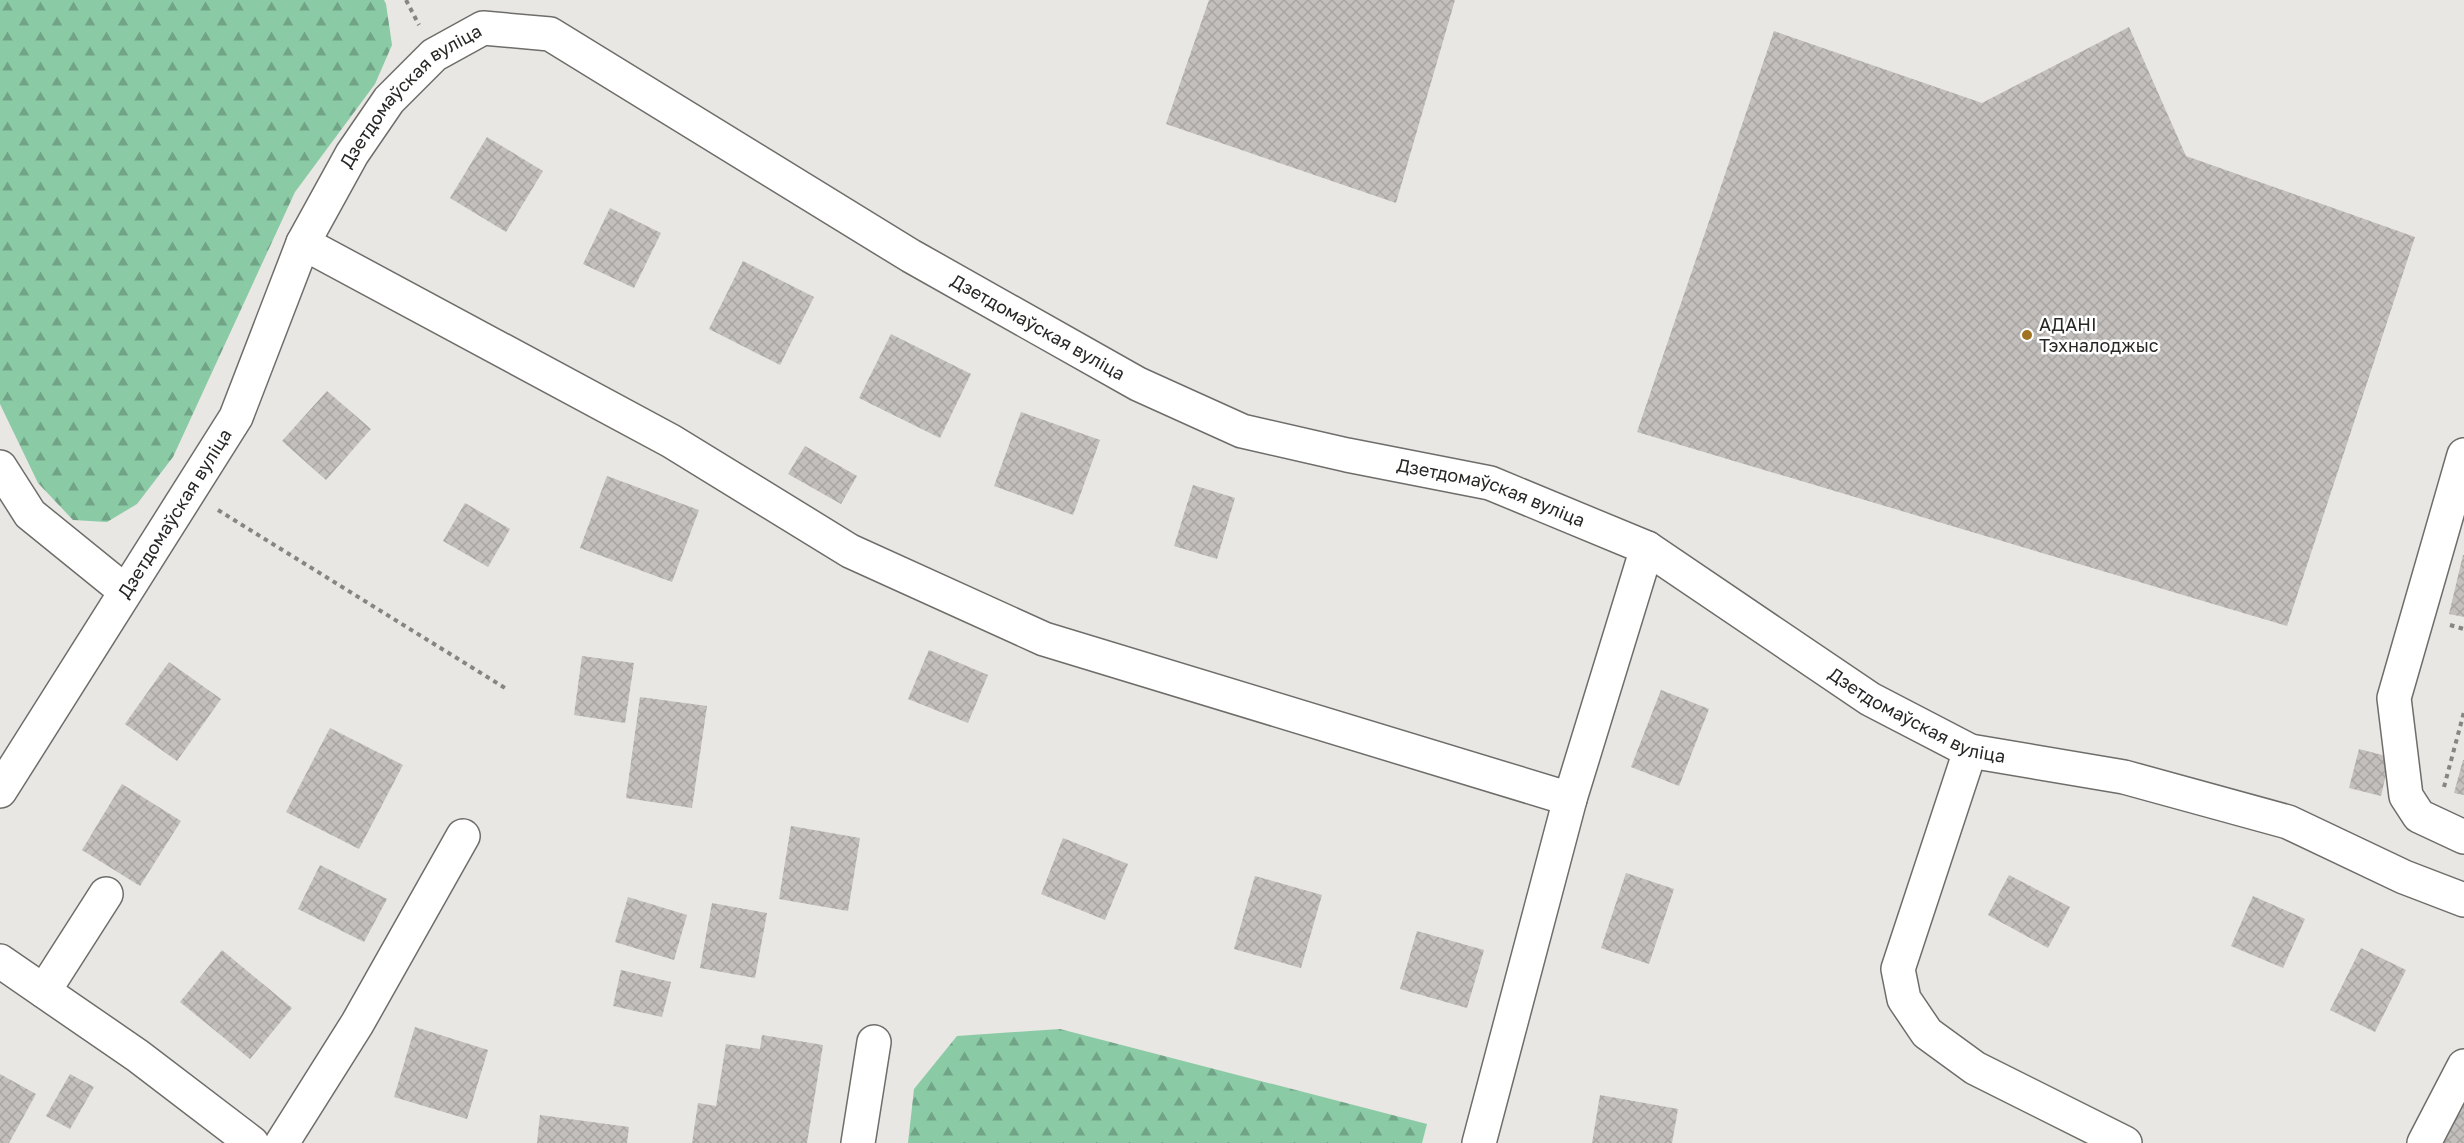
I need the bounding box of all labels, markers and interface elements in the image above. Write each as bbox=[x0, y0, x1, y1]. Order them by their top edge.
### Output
street label: Дзетдомаўская вуліца bbox=[335, 19, 485, 171]
street label: Дзетдомаўская вуліца bbox=[947, 269, 1129, 384]
place label: АДАНІ Тэхналоджыс bbox=[2039, 313, 2159, 356]
marker: АДАНІ Тэхналоджыс bbox=[2020, 328, 2034, 342]
street label: Дзетдомаўская вуліца bbox=[112, 424, 236, 602]
street label: Дзетдомаўская вуліца bbox=[1395, 453, 1588, 531]
street label: Дзетдомаўская вуліца bbox=[1825, 662, 2007, 767]

